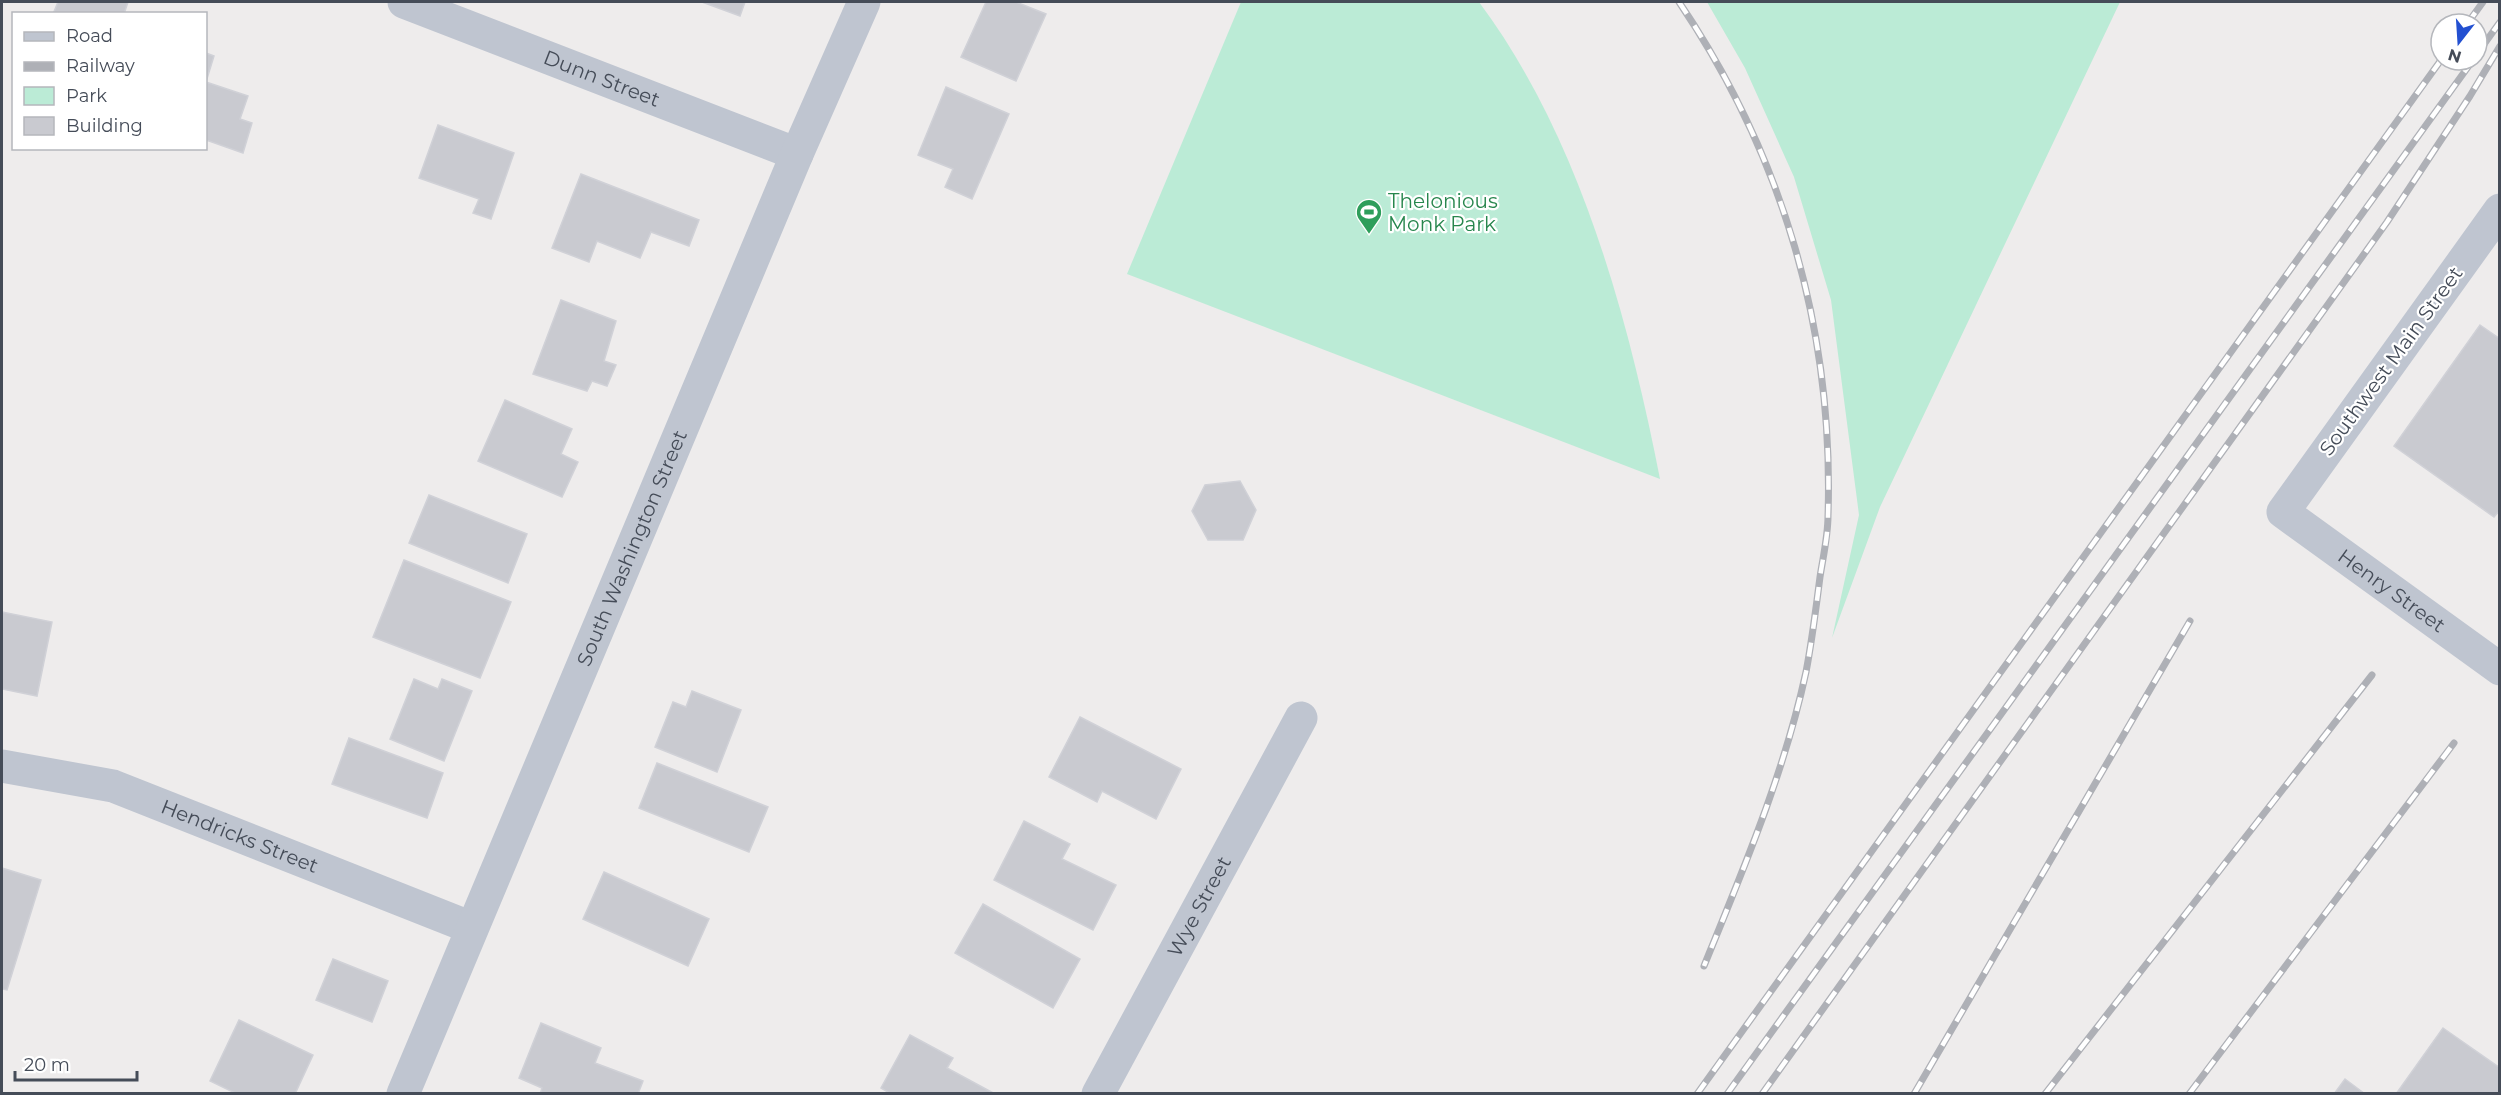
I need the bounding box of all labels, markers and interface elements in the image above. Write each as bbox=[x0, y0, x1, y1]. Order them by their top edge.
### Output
legend bbox=[12, 12, 207, 150]
north arrow bbox=[2429, 12, 2489, 72]
text: Road bbox=[66, 25, 113, 47]
street label: Dunn Street bbox=[540, 45, 663, 112]
text: N bbox=[2446, 45, 2464, 67]
text: Railway bbox=[66, 55, 135, 77]
text: Park bbox=[66, 85, 107, 107]
text: Building bbox=[66, 115, 143, 137]
place label: Thelonious Monk Park bbox=[1388, 189, 1498, 236]
sports icon: Thelonious Monk Park bbox=[1354, 197, 1384, 235]
street label: Southwest Main Street bbox=[2314, 262, 2468, 460]
street label: South Washington Street bbox=[572, 426, 692, 670]
street label: Henry Street bbox=[2333, 544, 2450, 637]
street label: Hendricks Street bbox=[158, 794, 322, 878]
street label: Wye Street bbox=[1162, 852, 1236, 961]
scale bar bbox=[15, 1044, 136, 1082]
text: 20 m bbox=[24, 1054, 70, 1076]

